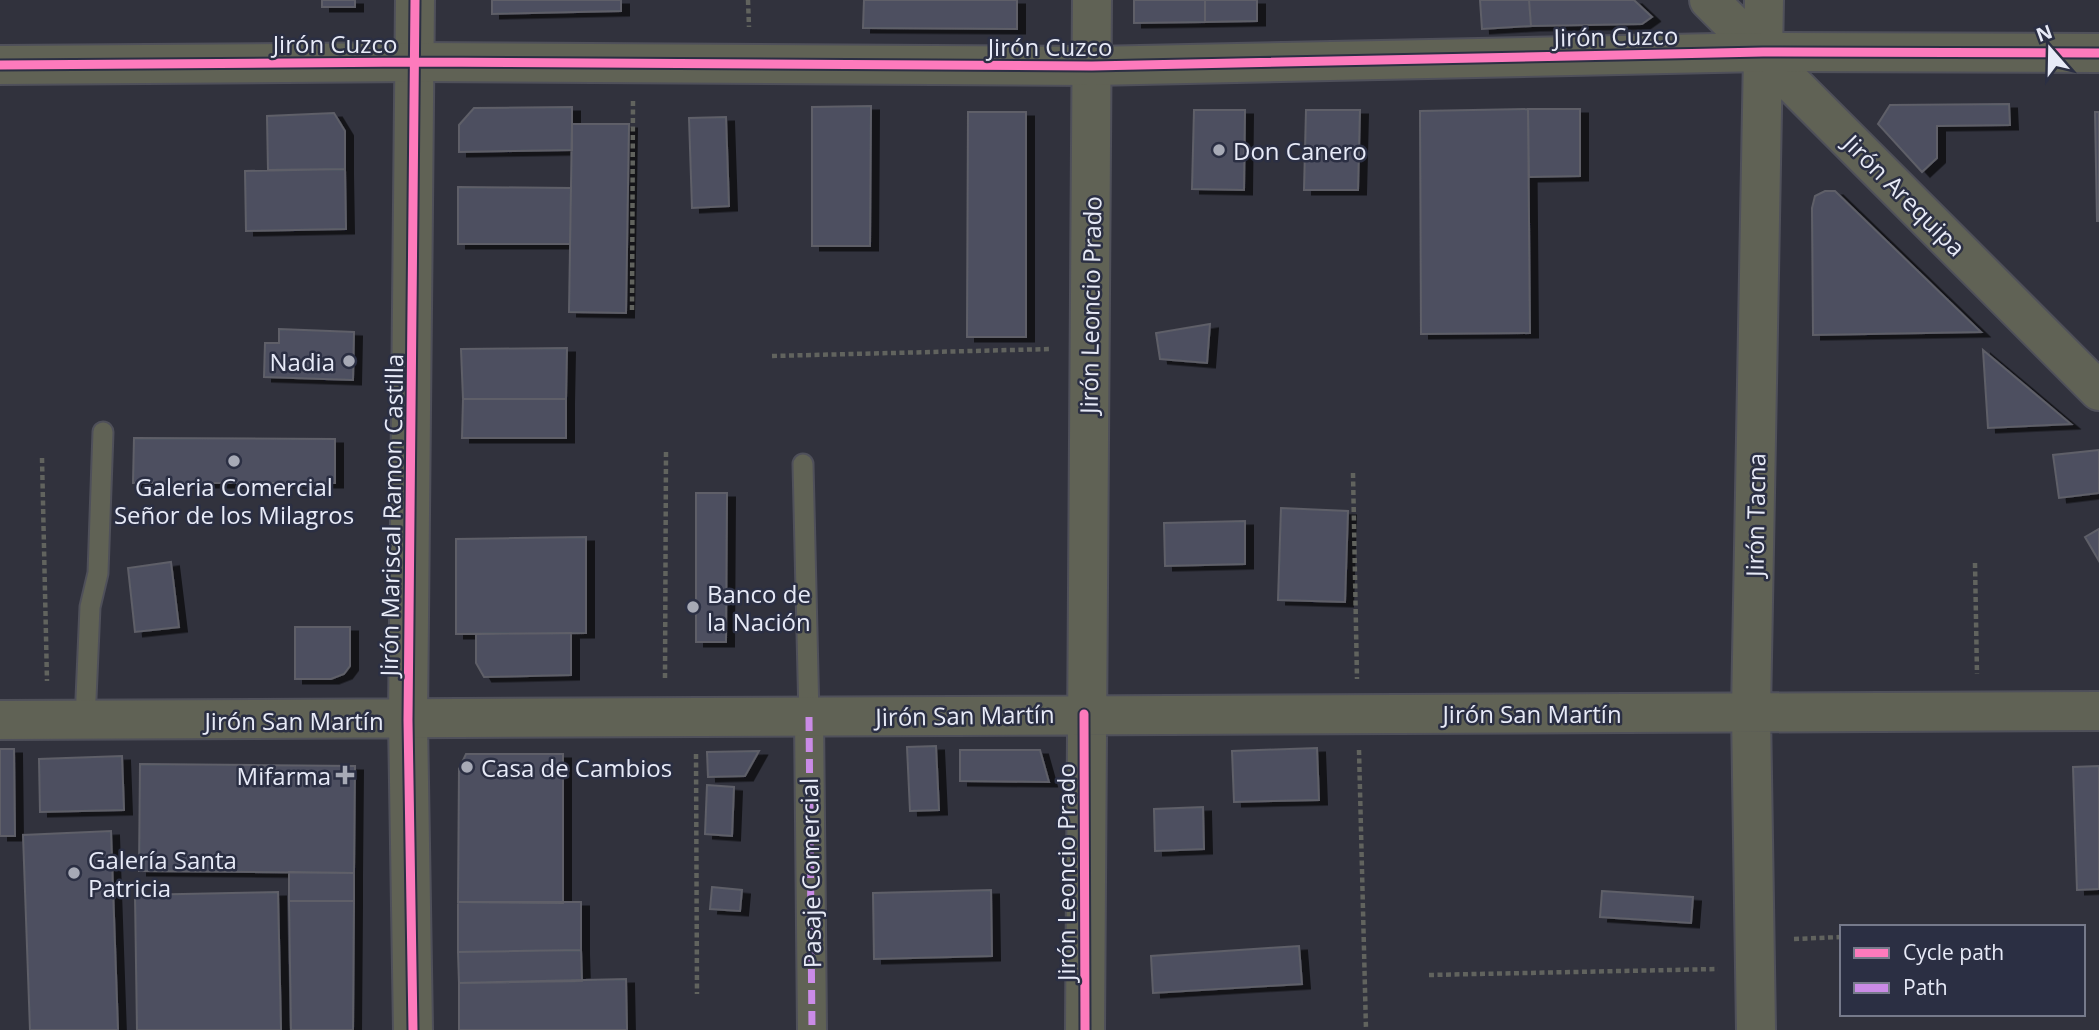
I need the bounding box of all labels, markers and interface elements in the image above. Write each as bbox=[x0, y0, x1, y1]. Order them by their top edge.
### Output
north arrow bbox=[2015, 14, 2085, 84]
street label: Jirón Cuzco bbox=[1551, 18, 1679, 54]
text: N bbox=[2032, 18, 2056, 48]
street label: Jirón Cuzco bbox=[271, 27, 397, 60]
street label: Jirón Cuzco bbox=[986, 30, 1112, 63]
street label: Jirón Arequipa bbox=[1835, 125, 1973, 263]
place label: Don Canero bbox=[1233, 134, 1367, 167]
marker: Don Canero bbox=[1211, 142, 1227, 158]
street label: Jirón Leoncio Prado bbox=[1072, 196, 1108, 416]
place label: Nadia bbox=[270, 345, 335, 378]
marker: Nadia bbox=[341, 353, 357, 369]
street label: Jirón Mariscal Ramon Castilla bbox=[372, 353, 410, 679]
marker: Galeria Comercial Señor de los Milagros bbox=[226, 453, 242, 469]
street label: Jirón Tacna bbox=[1737, 453, 1773, 579]
place label: Galeria Comercial Señor de los Milagros bbox=[114, 470, 354, 531]
place label: Banco de la Nación bbox=[707, 577, 811, 638]
marker: Banco de la Nación bbox=[685, 599, 701, 615]
street label: Jirón San Martín bbox=[873, 697, 1055, 733]
street label: Jirón San Martín bbox=[1440, 697, 1622, 730]
street label: Jirón San Martín bbox=[202, 704, 384, 737]
place label: Casa de Cambios bbox=[481, 751, 672, 784]
place label: Mifarma bbox=[237, 759, 331, 792]
marker: Casa de Cambios bbox=[459, 759, 475, 775]
street label: Jirón Leoncio Prado bbox=[1049, 763, 1082, 983]
marker: Mifarma bbox=[337, 767, 353, 783]
street label: Pasaje Comercial bbox=[792, 778, 828, 968]
place label: Galería Santa Patricia bbox=[88, 843, 237, 904]
marker: Galería Santa Patricia bbox=[66, 865, 82, 881]
legend bbox=[1840, 925, 2085, 1016]
text: Cycle path bbox=[1903, 938, 2004, 966]
text: Path bbox=[1903, 973, 1948, 1001]

